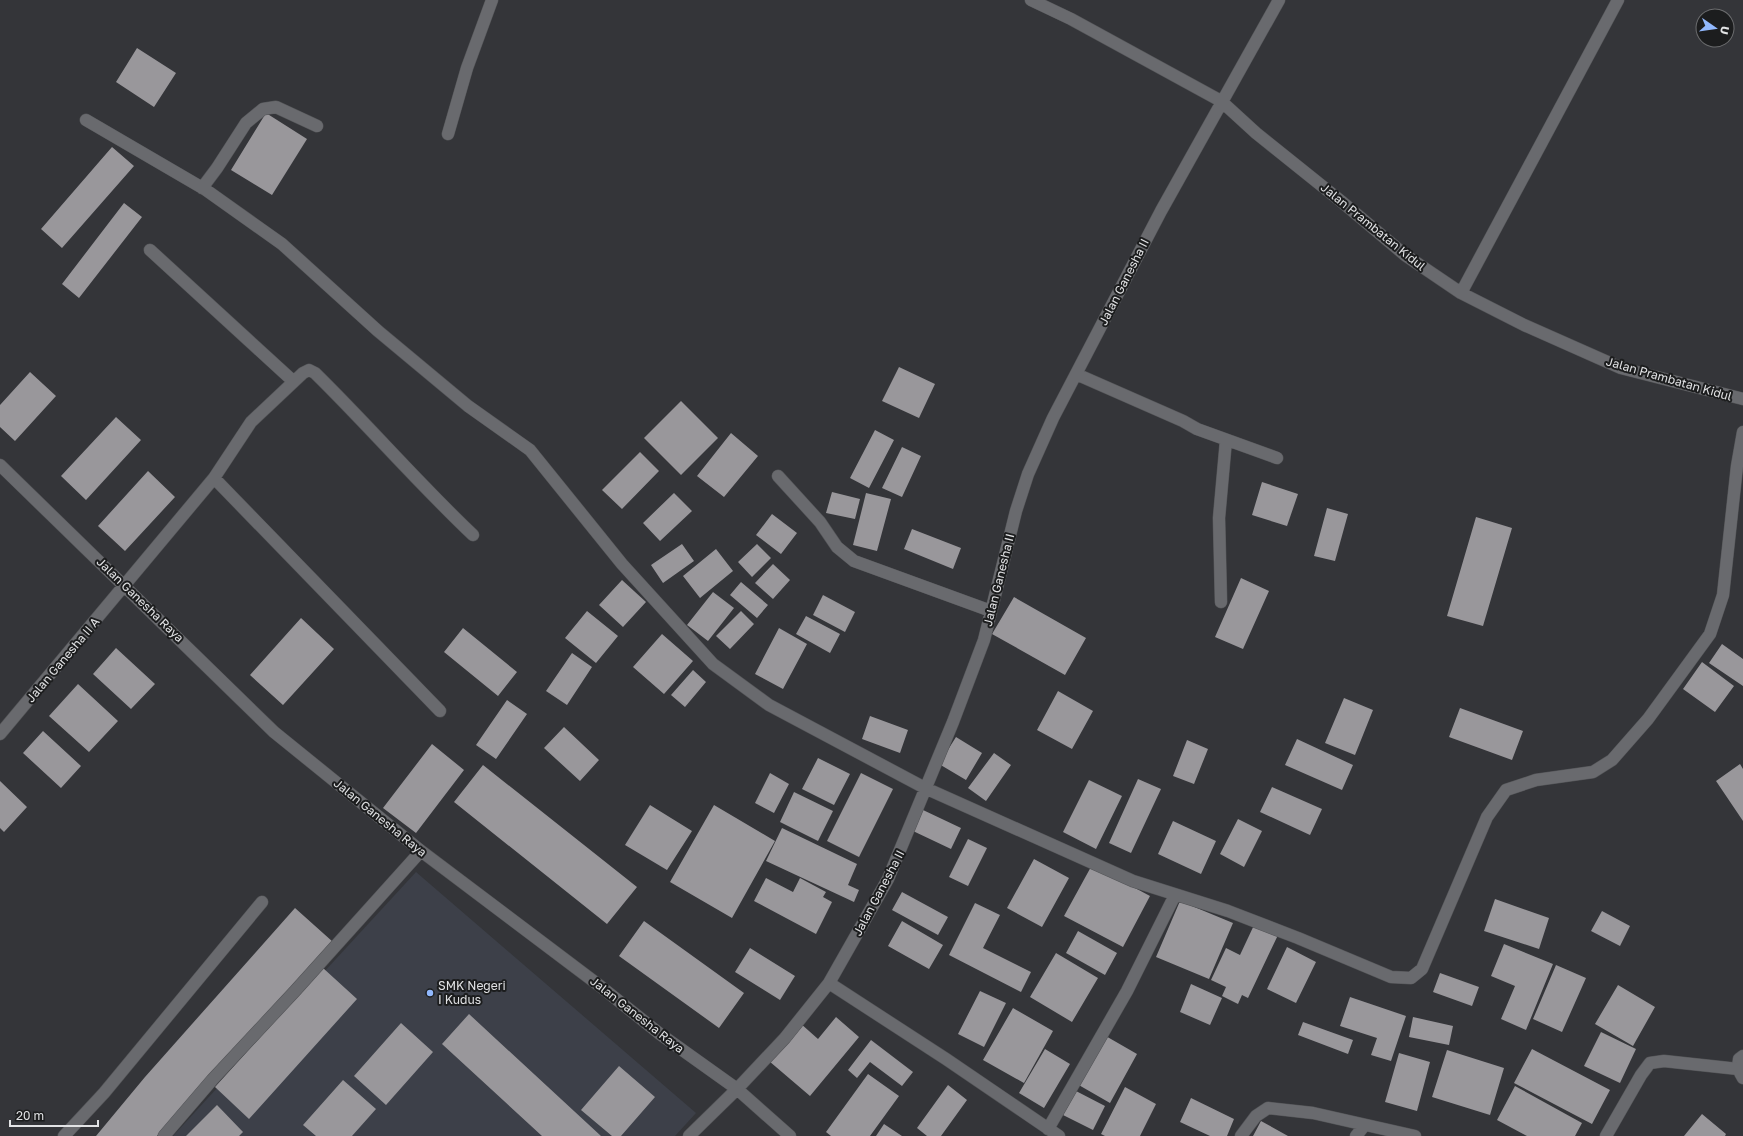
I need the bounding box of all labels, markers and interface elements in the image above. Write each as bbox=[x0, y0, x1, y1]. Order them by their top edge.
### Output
north arrow bbox=[1695, 8, 1735, 48]
text: U bbox=[1718, 25, 1732, 36]
street label: Jalan Prambatan Kidul bbox=[1318, 180, 1429, 274]
street label: Jalan Ganesha II bbox=[1095, 236, 1152, 328]
street label: Jalan Prambatan Kidul bbox=[1604, 353, 1734, 404]
street label: Jalan Ganesha II bbox=[980, 532, 1017, 628]
street label: Jalan Ganesha Raya bbox=[94, 554, 187, 645]
street label: Jalan Ganesha II A bbox=[23, 614, 102, 705]
street label: Jalan Ganesha Raya bbox=[331, 776, 430, 860]
street label: Jalan Ganesha II bbox=[850, 847, 907, 938]
street label: Jalan Ganesha Raya bbox=[587, 973, 687, 1056]
place label: SMK Negeri I Kudus bbox=[438, 978, 506, 1007]
marker: SMK Negeri I Kudus bbox=[425, 988, 435, 998]
scale bar bbox=[10, 1102, 98, 1128]
text: 20 m bbox=[16, 1108, 44, 1123]

